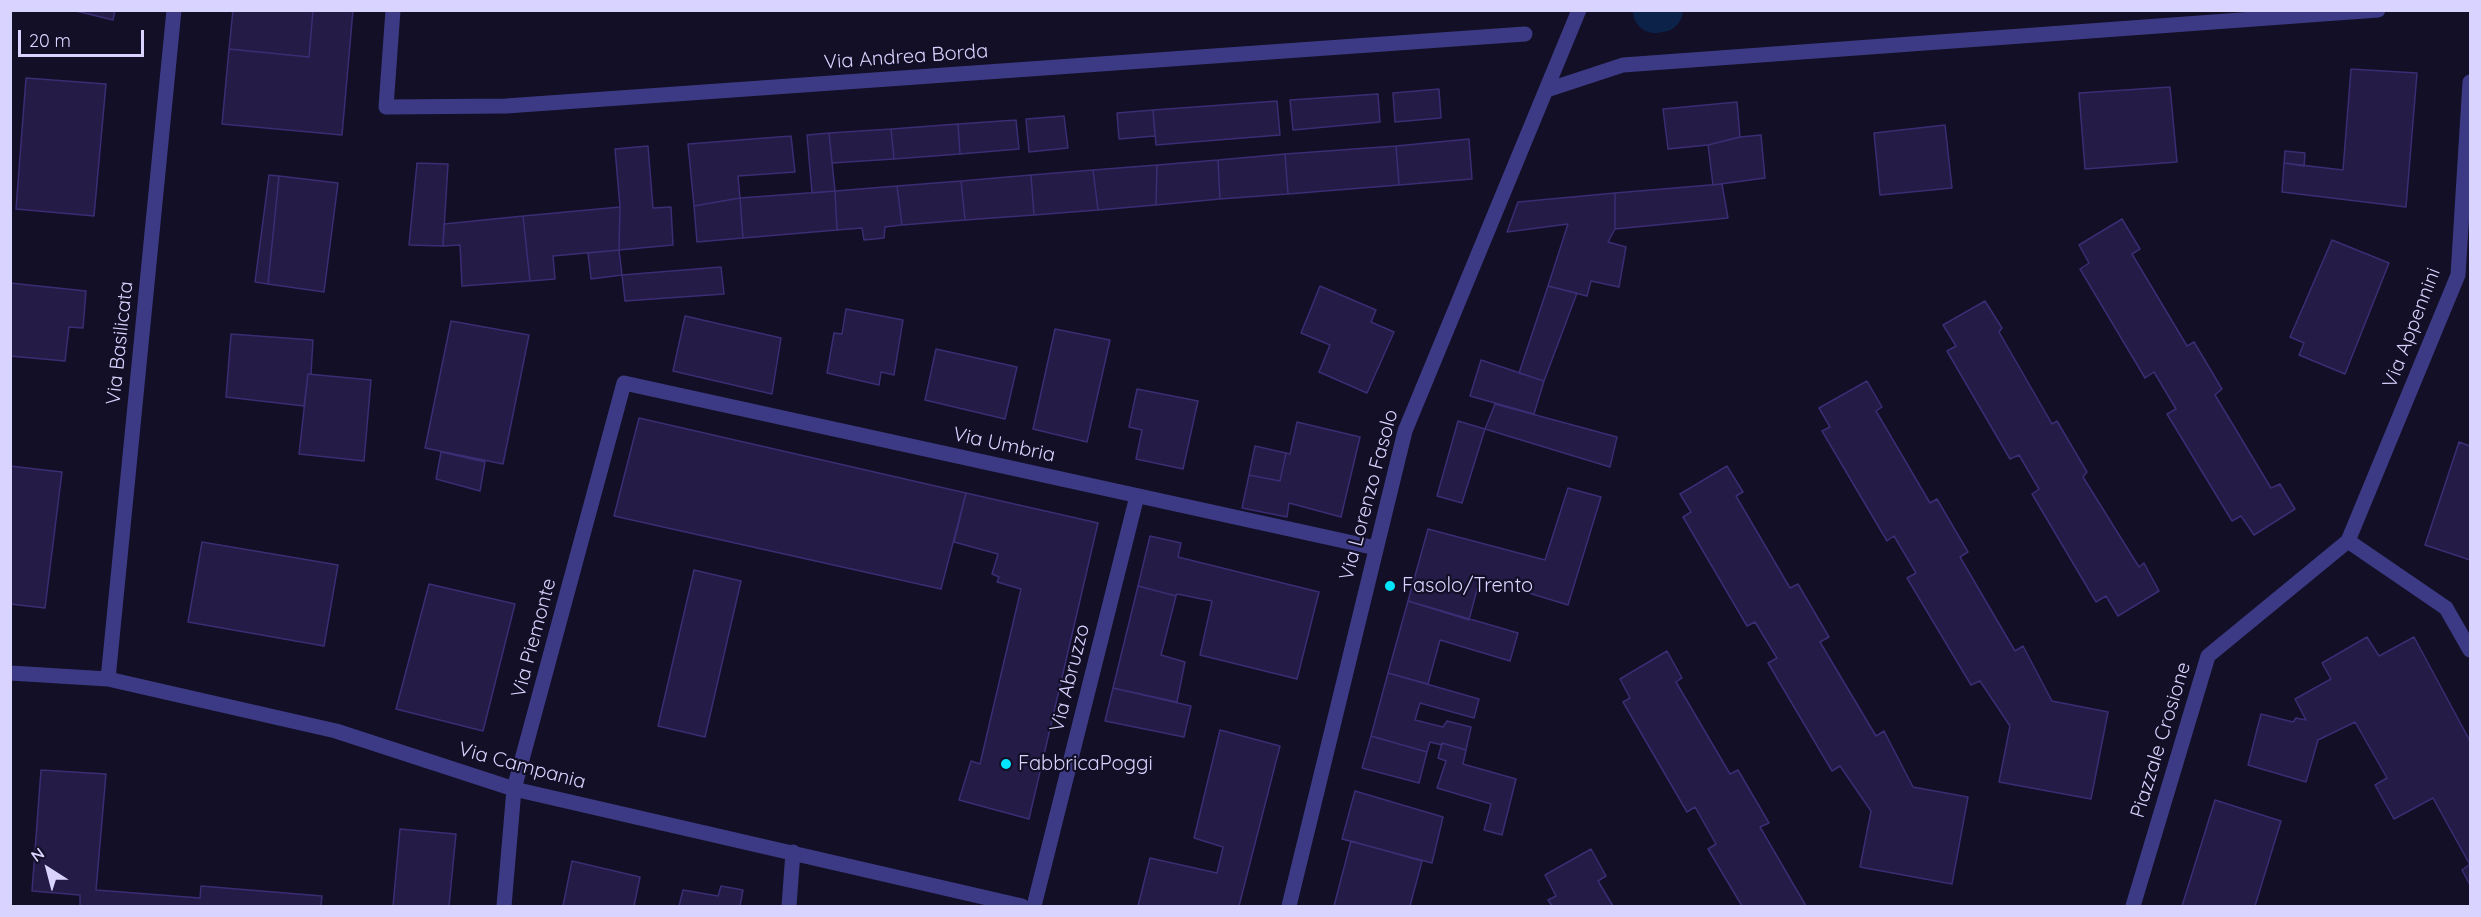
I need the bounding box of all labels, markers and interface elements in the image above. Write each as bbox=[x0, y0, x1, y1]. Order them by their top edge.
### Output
scale bar bbox=[21, 18, 147, 56]
text: 20 m bbox=[29, 29, 71, 52]
street label: Via Andrea Borda bbox=[823, 39, 989, 75]
street label: Via Appennini bbox=[2378, 264, 2446, 392]
street label: Via Basilicata bbox=[102, 280, 138, 406]
street label: Via Lorenzo Fasolo bbox=[1335, 407, 1403, 583]
street label: Via Umbria bbox=[951, 422, 1057, 468]
place label: Fasolo/Trento bbox=[1402, 574, 1533, 598]
street label: Via Piemonte bbox=[507, 576, 561, 700]
marker: Fasolo/Trento bbox=[1383, 579, 1397, 593]
street label: Via Abruzzo bbox=[1045, 622, 1095, 734]
street label: Piazzale Crosione bbox=[2126, 659, 2196, 821]
street label: Via Campania bbox=[456, 737, 588, 795]
place label: FabbricaPoggi bbox=[1018, 752, 1153, 776]
marker: FabbricaPoggi bbox=[999, 757, 1013, 771]
north arrow bbox=[18, 839, 78, 899]
text: N bbox=[27, 843, 48, 866]

